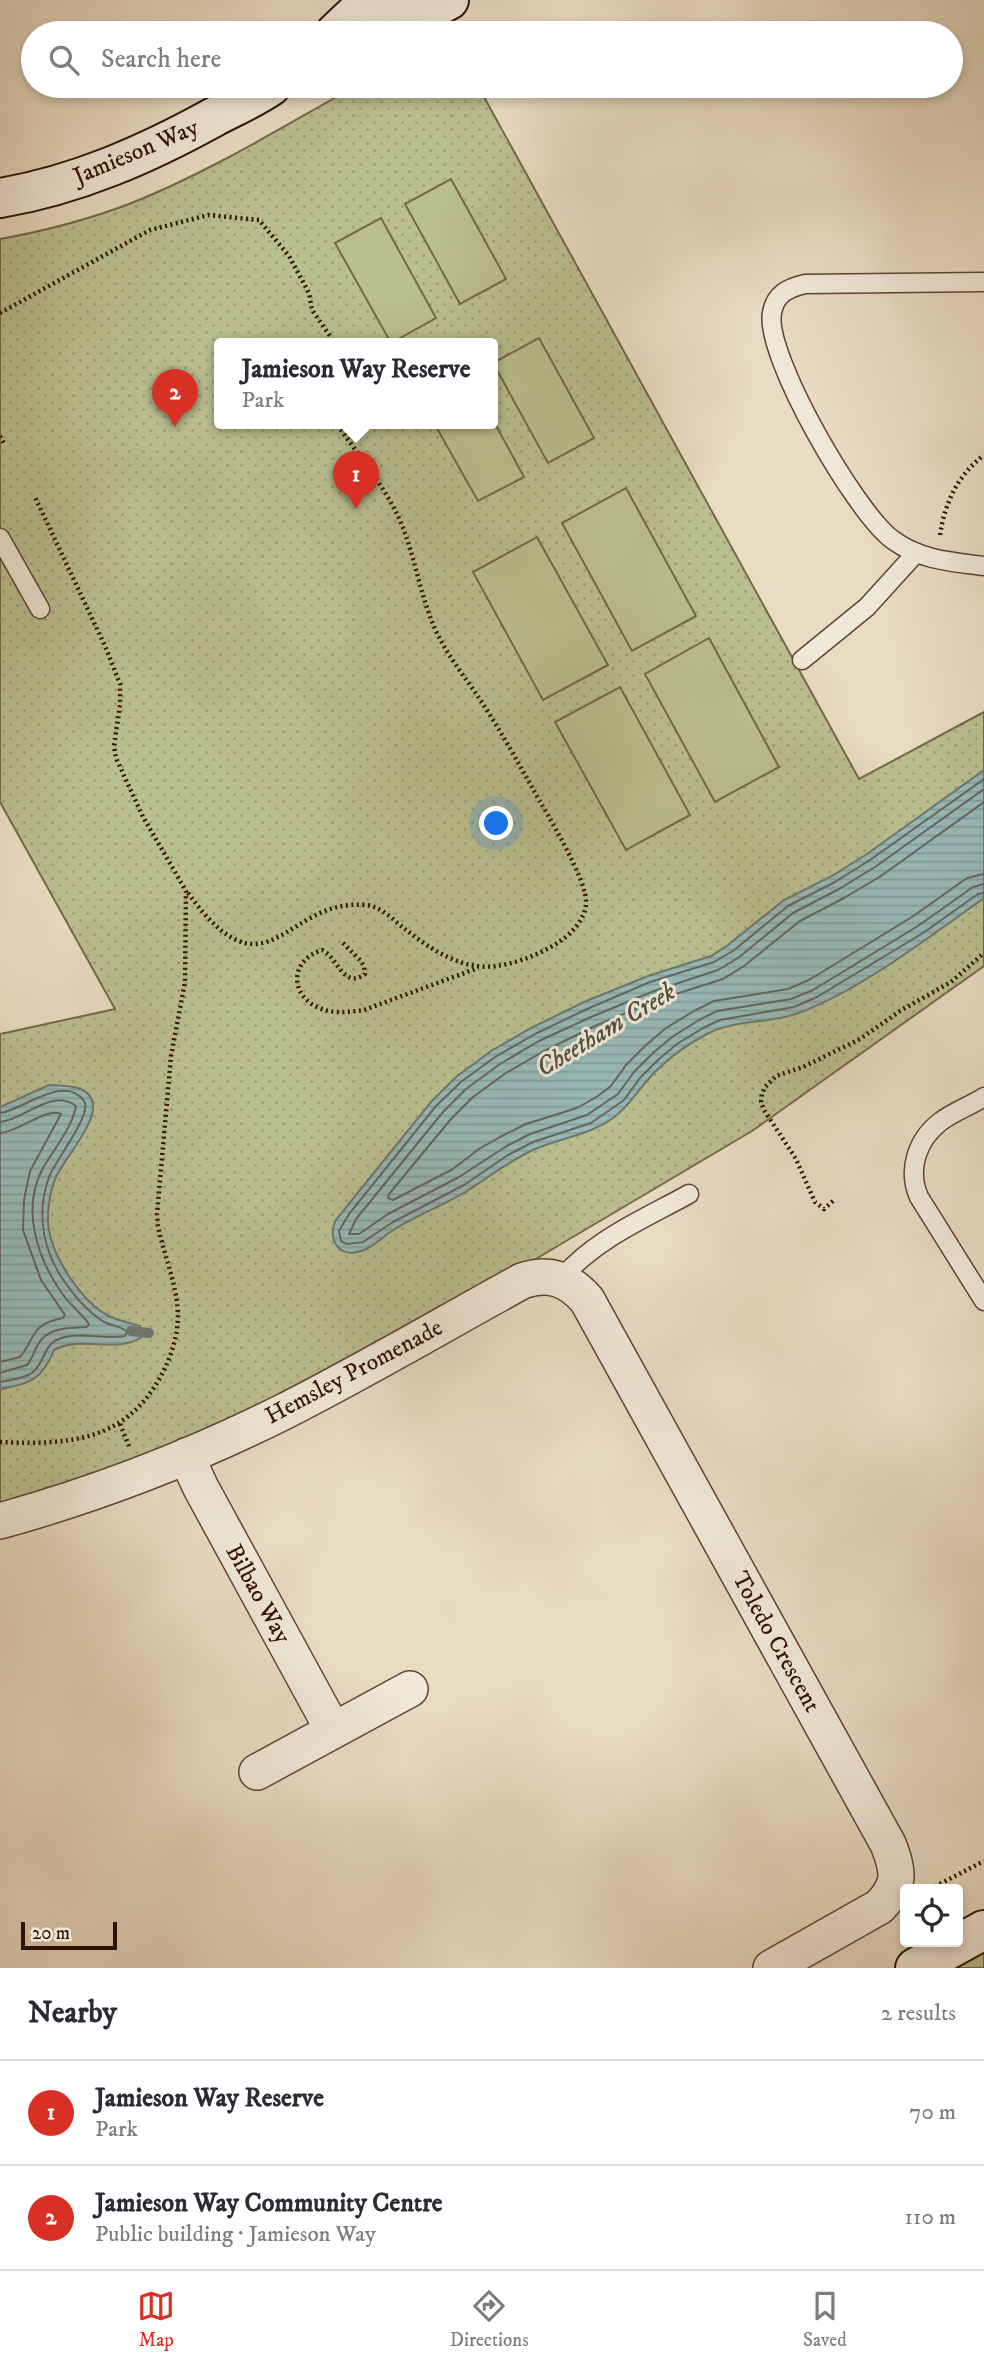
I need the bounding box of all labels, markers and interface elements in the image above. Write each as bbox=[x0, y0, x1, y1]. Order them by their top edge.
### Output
search box bbox=[21, 21, 963, 98]
icon: search bbox=[45, 41, 83, 79]
text: Search here bbox=[101, 43, 221, 76]
street label: Jamieson Way bbox=[67, 112, 204, 193]
popup bbox=[214, 338, 498, 429]
text: Jamieson Way Reserve bbox=[241, 353, 471, 386]
pin: 2 bbox=[152, 369, 198, 427]
text: Park bbox=[241, 386, 284, 415]
pin: 1 bbox=[333, 451, 379, 509]
your location bbox=[479, 806, 513, 840]
water label: Cheetham Creek bbox=[530, 975, 682, 1085]
street label: Hemsley Promenade bbox=[260, 1313, 448, 1431]
street label: Bilbao Way bbox=[219, 1539, 298, 1649]
street label: Toledo Crescent bbox=[725, 1566, 827, 1718]
map controls bbox=[900, 1884, 963, 1947]
button: locate bbox=[900, 1884, 963, 1947]
scale bar bbox=[21, 1919, 117, 1951]
text: 20 m bbox=[32, 1922, 70, 1945]
text: Nearby bbox=[28, 1995, 117, 2032]
text: 2 results bbox=[881, 1999, 956, 2028]
text: Jamieson Way Reserve bbox=[95, 2082, 324, 2115]
text: 1 bbox=[47, 2098, 55, 2127]
text: 70 m bbox=[909, 2098, 956, 2127]
text: Park bbox=[95, 2115, 138, 2144]
text: Jamieson Way Community Centre bbox=[95, 2187, 443, 2220]
text: 2 bbox=[45, 2203, 57, 2232]
text: 110 m bbox=[905, 2203, 956, 2232]
text: Public building · Jamieson Way bbox=[95, 2220, 376, 2249]
tab: Map bbox=[137, 2287, 175, 2352]
tab: Directions bbox=[450, 2287, 529, 2352]
tab: Saved bbox=[803, 2287, 847, 2352]

